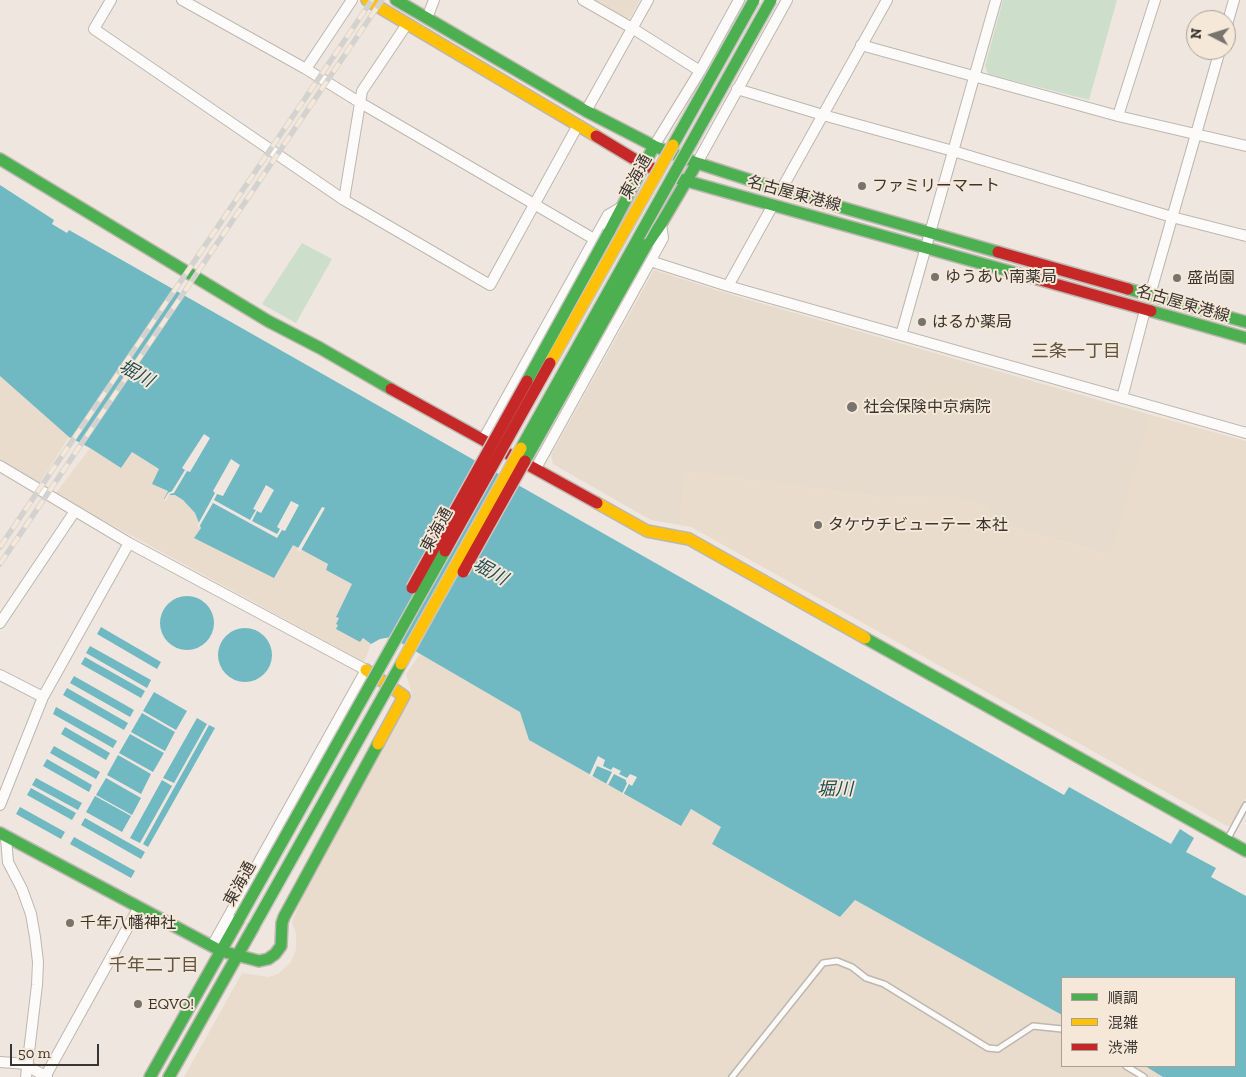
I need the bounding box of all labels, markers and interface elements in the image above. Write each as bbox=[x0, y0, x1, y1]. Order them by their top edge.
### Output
north arrow bbox=[1186, 10, 1236, 60]
text: N bbox=[1188, 28, 1205, 40]
street label: 東海通 bbox=[616, 151, 656, 203]
street label: 名古屋東港線 bbox=[745, 172, 843, 216]
place label: ファミリーマート bbox=[872, 176, 1000, 196]
marker: ファミリーマート bbox=[856, 180, 868, 192]
place label: ゆうあい南薬局 bbox=[945, 267, 1057, 287]
place label: 盛尚園 bbox=[1187, 268, 1235, 288]
marker: ゆうあい南薬局 bbox=[929, 271, 941, 283]
marker: 盛尚園 bbox=[1171, 272, 1183, 284]
street label: 名古屋東港線 bbox=[1134, 282, 1232, 326]
place label: はるか薬局 bbox=[932, 312, 1012, 332]
marker: はるか薬局 bbox=[916, 316, 928, 328]
district label: 三条一丁目 bbox=[1031, 341, 1121, 363]
water label: 堀川 bbox=[115, 356, 157, 392]
place label: 社会保険中京病院 bbox=[863, 397, 991, 417]
marker: 社会保険中京病院 bbox=[845, 400, 859, 414]
street label: 東海通 bbox=[417, 504, 457, 556]
place label: タケウチビューテー 本社 bbox=[828, 515, 1008, 535]
marker: タケウチビューテー 本社 bbox=[812, 519, 824, 531]
water label: 堀川 bbox=[469, 554, 511, 590]
water label: 堀川 bbox=[817, 779, 853, 801]
street label: 東海通 bbox=[220, 858, 260, 910]
place label: 千年八幡神社 bbox=[80, 913, 176, 933]
marker: 千年八幡神社 bbox=[64, 917, 76, 929]
district label: 千年二丁目 bbox=[109, 955, 199, 977]
legend bbox=[1061, 977, 1236, 1067]
text: 順調 bbox=[1108, 989, 1138, 1007]
place label: EQVO! bbox=[148, 994, 194, 1014]
marker: EQVO! bbox=[132, 998, 144, 1010]
text: 混雑 bbox=[1108, 1014, 1138, 1032]
scale bar bbox=[12, 1034, 101, 1066]
text: 渋滞 bbox=[1108, 1039, 1138, 1057]
text: 50 m bbox=[18, 1044, 51, 1062]

